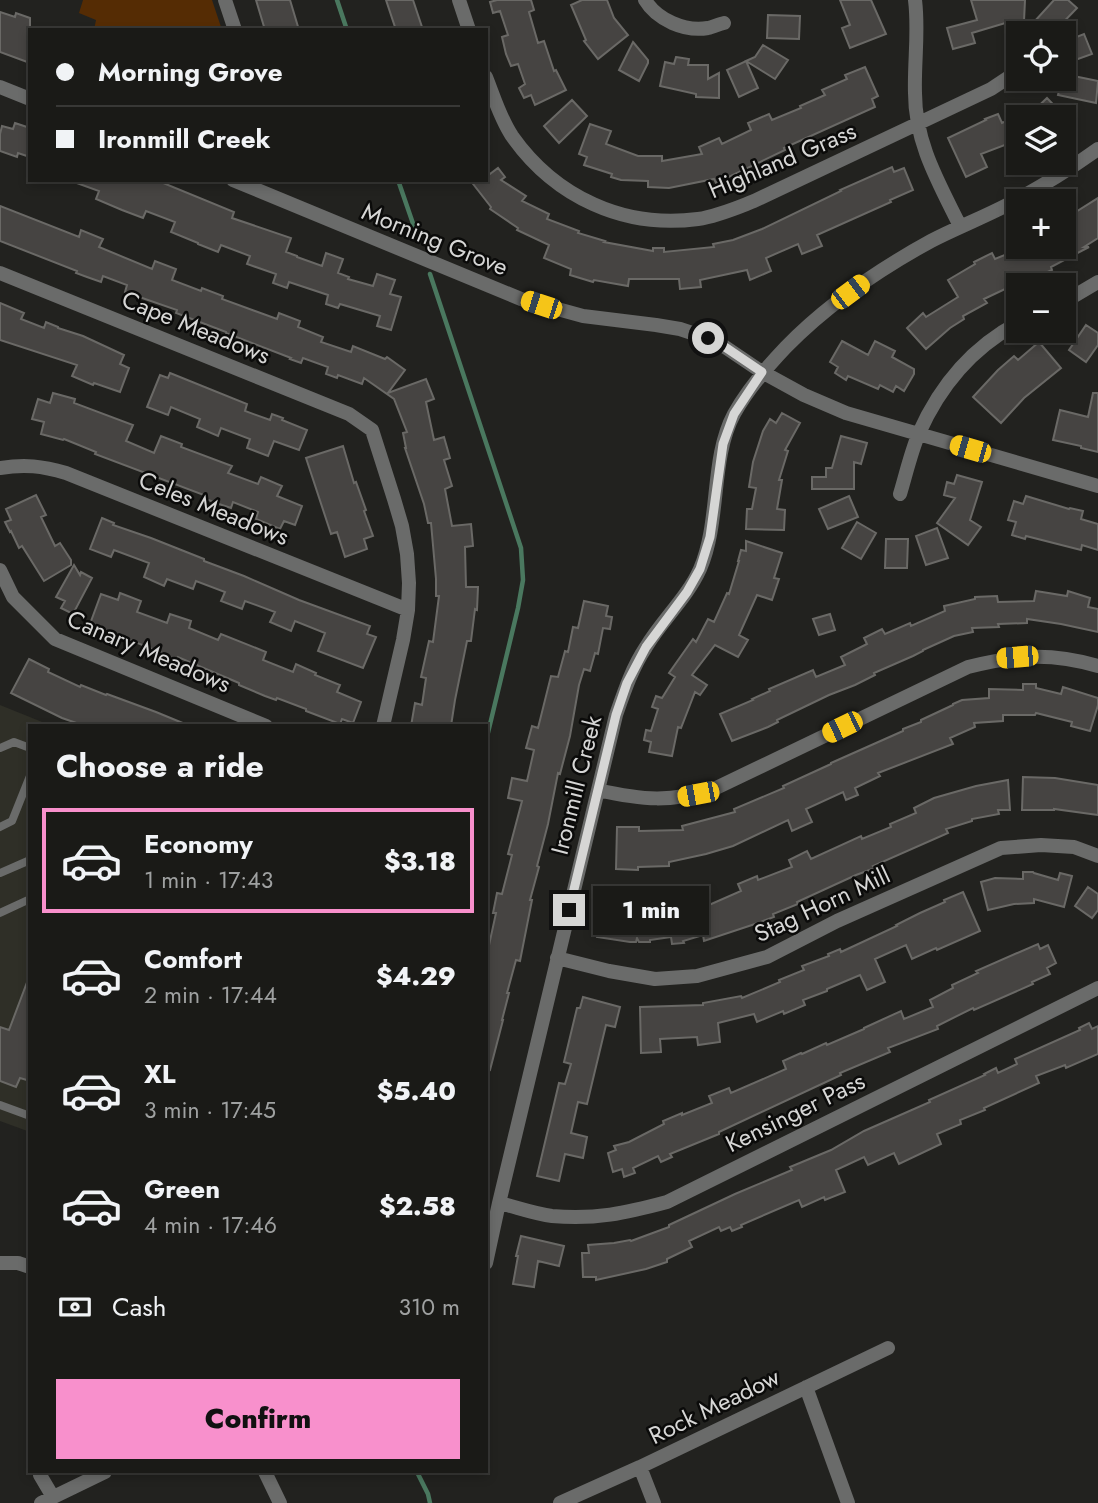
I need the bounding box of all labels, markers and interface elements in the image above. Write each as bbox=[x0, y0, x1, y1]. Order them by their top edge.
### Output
map controls bbox=[1006, 21, 1076, 343]
button: locate bbox=[1006, 21, 1076, 91]
text: Morning Grove bbox=[98, 53, 283, 91]
button: layers bbox=[1006, 105, 1076, 175]
street label: Highland Grass bbox=[702, 113, 862, 207]
text: Ironmill Creek bbox=[98, 120, 271, 158]
button: + bbox=[1006, 189, 1076, 259]
street label: Morning Grove bbox=[357, 194, 513, 284]
car bbox=[827, 271, 874, 313]
button: − bbox=[1006, 273, 1076, 343]
street label: Cape Meadows bbox=[117, 281, 275, 373]
car bbox=[518, 289, 565, 321]
route start bbox=[692, 322, 724, 354]
car bbox=[947, 433, 994, 465]
street label: Celes Meadows bbox=[134, 462, 294, 554]
street label: Canary Meadows bbox=[62, 601, 236, 701]
car bbox=[996, 645, 1039, 669]
car bbox=[819, 708, 866, 746]
street label: Ironmill Creek bbox=[542, 711, 610, 858]
text: Choose a ride bbox=[56, 743, 264, 789]
car bbox=[676, 780, 721, 808]
text: Economy bbox=[144, 825, 253, 863]
icon: car bbox=[60, 829, 123, 892]
text: $3.18 bbox=[384, 842, 456, 880]
street label: Stag Horn Mill bbox=[748, 857, 896, 951]
text: 1 min · 17:43 bbox=[144, 863, 273, 897]
callout: 1 min bbox=[594, 886, 709, 934]
text: 1 min bbox=[622, 893, 680, 927]
route end bbox=[553, 894, 585, 926]
text: Comfort bbox=[144, 940, 242, 978]
icon: car bbox=[60, 944, 123, 1007]
text: $4.29 bbox=[376, 957, 456, 995]
text: 2 min · 17:44 bbox=[144, 978, 277, 1012]
text: XL bbox=[144, 1055, 176, 1093]
icon: car bbox=[60, 1059, 123, 1122]
street label: Kensinger Pass bbox=[719, 1063, 871, 1161]
text: $5.40 bbox=[377, 1072, 456, 1110]
text: 3 min · 17:45 bbox=[144, 1093, 276, 1127]
text: Green bbox=[144, 1170, 220, 1208]
icon: car bbox=[60, 1174, 123, 1237]
text: $2.58 bbox=[379, 1187, 456, 1225]
text: 4 min · 17:46 bbox=[144, 1208, 277, 1242]
icon: cash bbox=[56, 1288, 94, 1326]
text: Cash bbox=[112, 1288, 166, 1326]
text: 310 m bbox=[398, 1290, 460, 1324]
street label: Rock Meadow bbox=[643, 1359, 786, 1453]
button: Confirm bbox=[56, 1379, 460, 1459]

